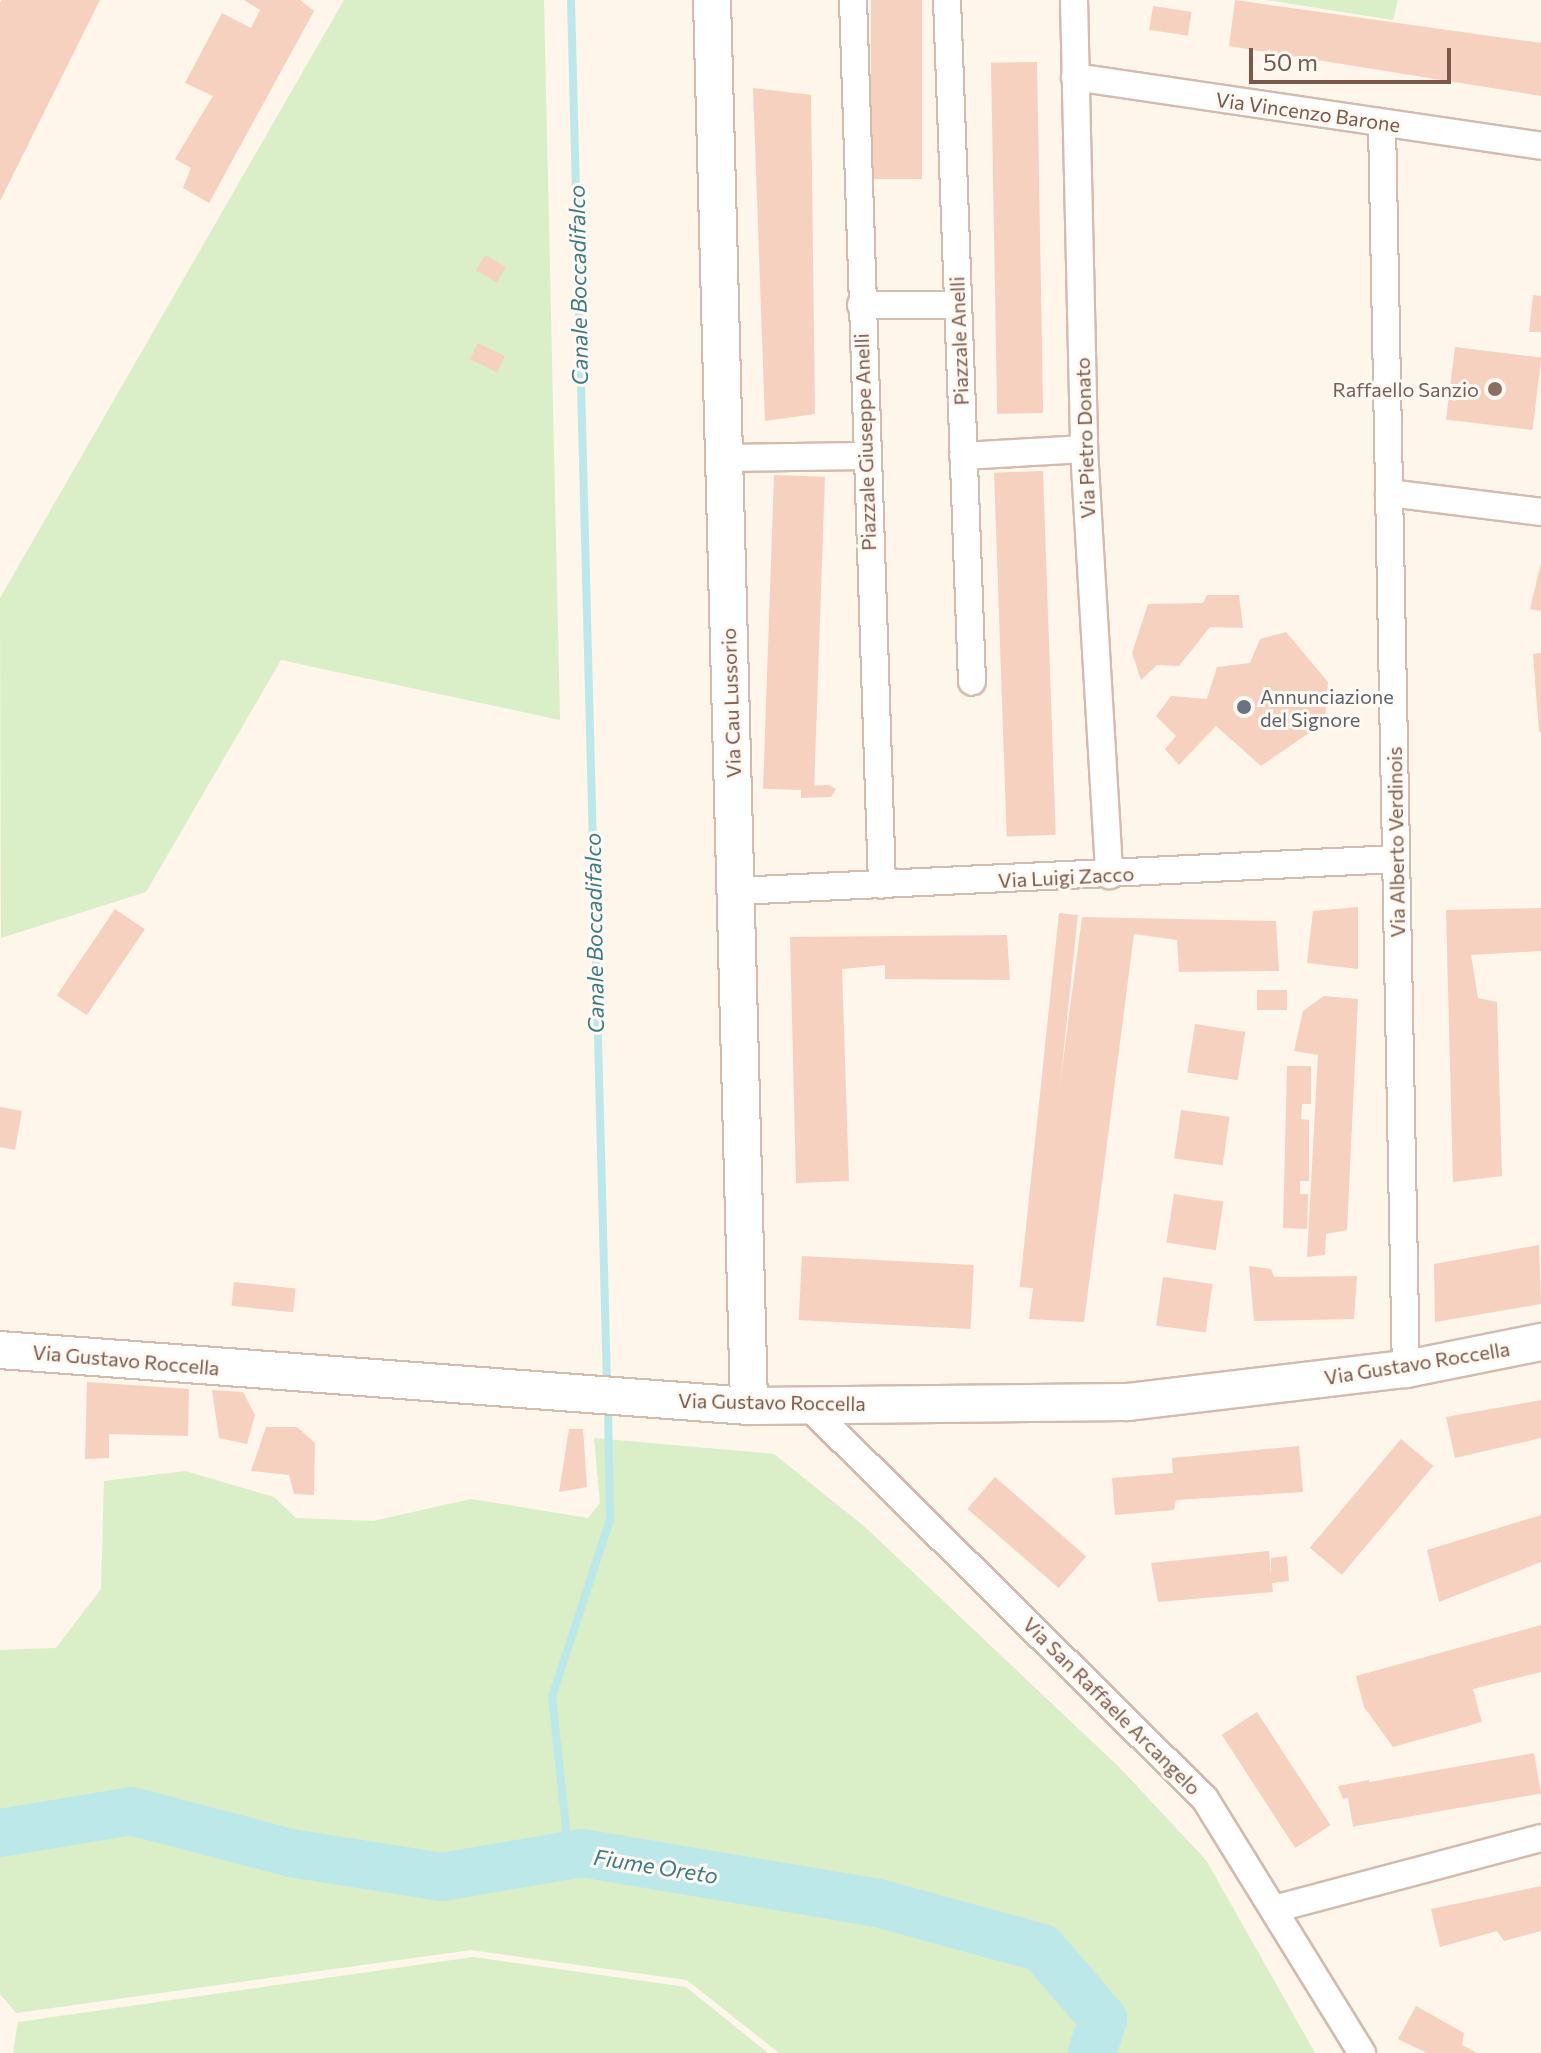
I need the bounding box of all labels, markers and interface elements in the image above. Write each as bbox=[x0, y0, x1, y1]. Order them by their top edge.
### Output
scale bar bbox=[1253, 32, 1455, 82]
text: 50 m bbox=[1263, 47, 1318, 76]
street label: Via Vincenzo Barone bbox=[1214, 87, 1402, 137]
water label: Canale Boccadifalco bbox=[563, 184, 593, 386]
street label: Piazzale Anelli bbox=[945, 276, 973, 406]
street label: Piazzale Giuseppe Anelli bbox=[849, 333, 881, 551]
street label: Via Pietro Donato bbox=[1070, 357, 1100, 519]
place label: Raffaello Sanzio bbox=[1332, 377, 1479, 401]
marker: Raffaello Sanzio bbox=[1486, 380, 1504, 398]
street label: Via Cau Lussorio bbox=[716, 628, 746, 778]
place label: Annunciazione del Signore bbox=[1260, 684, 1394, 731]
marker: Annunciazione del Signore bbox=[1235, 698, 1253, 716]
street label: Via Alberto Verdinois bbox=[1382, 746, 1410, 938]
water label: Canale Boccadifalco bbox=[579, 832, 609, 1034]
street label: Via Luigi Zacco bbox=[997, 861, 1135, 893]
street label: Via Gustavo Roccella bbox=[1322, 1336, 1512, 1390]
street label: Via Gustavo Roccella bbox=[31, 1340, 221, 1380]
street label: Via Gustavo Roccella bbox=[678, 1388, 866, 1416]
street label: Via San Raffaele Arcangelo bbox=[1018, 1612, 1206, 1800]
water label: Fiume Oreto bbox=[592, 1843, 720, 1889]

